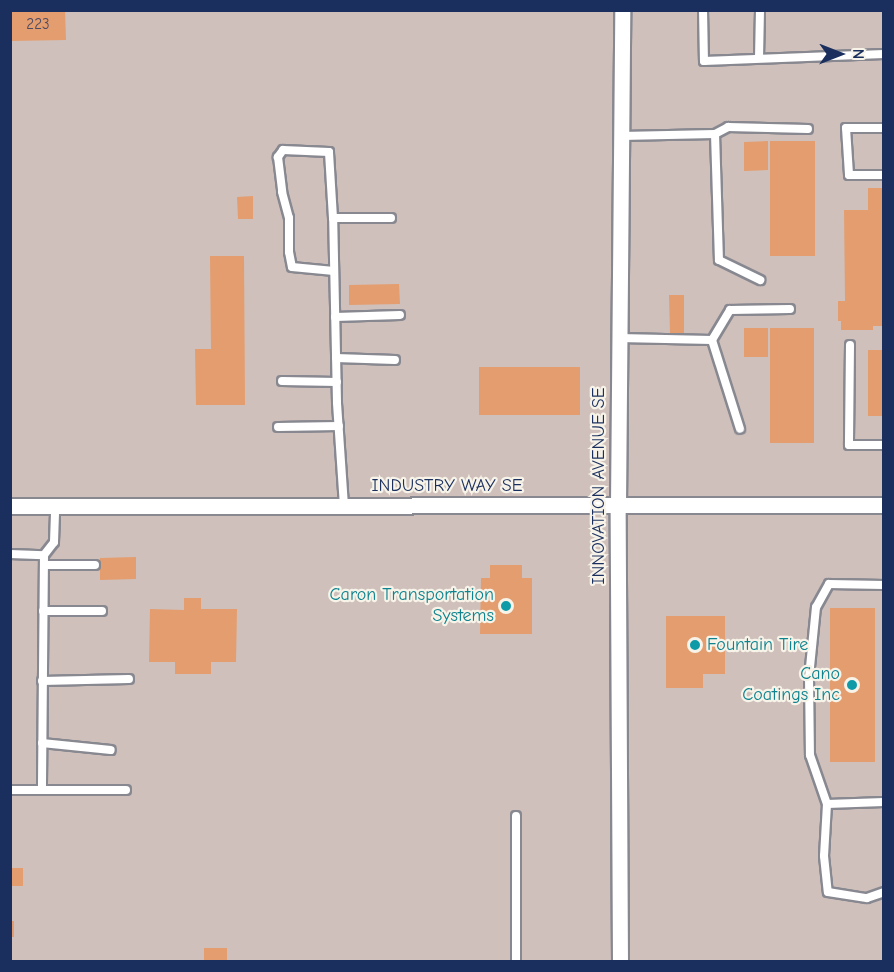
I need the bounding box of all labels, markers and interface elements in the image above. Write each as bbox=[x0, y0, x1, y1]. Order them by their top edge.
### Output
house number: 223 bbox=[26, 16, 50, 34]
north arrow bbox=[810, 24, 870, 84]
text: N bbox=[849, 49, 867, 59]
street label: INNOVATION AVENUE SE bbox=[588, 387, 610, 585]
street label: INDUSTRY WAY SE bbox=[372, 475, 522, 497]
place label: Caron Transportation Systems bbox=[330, 585, 494, 628]
marker: Caron Transportation Systems bbox=[499, 599, 513, 613]
place label: Fountain Tire bbox=[707, 634, 808, 656]
marker: Fountain Tire bbox=[688, 638, 702, 652]
place label: Cano Coatings Inc bbox=[742, 664, 840, 706]
marker: Cano Coatings Inc bbox=[845, 678, 859, 692]

